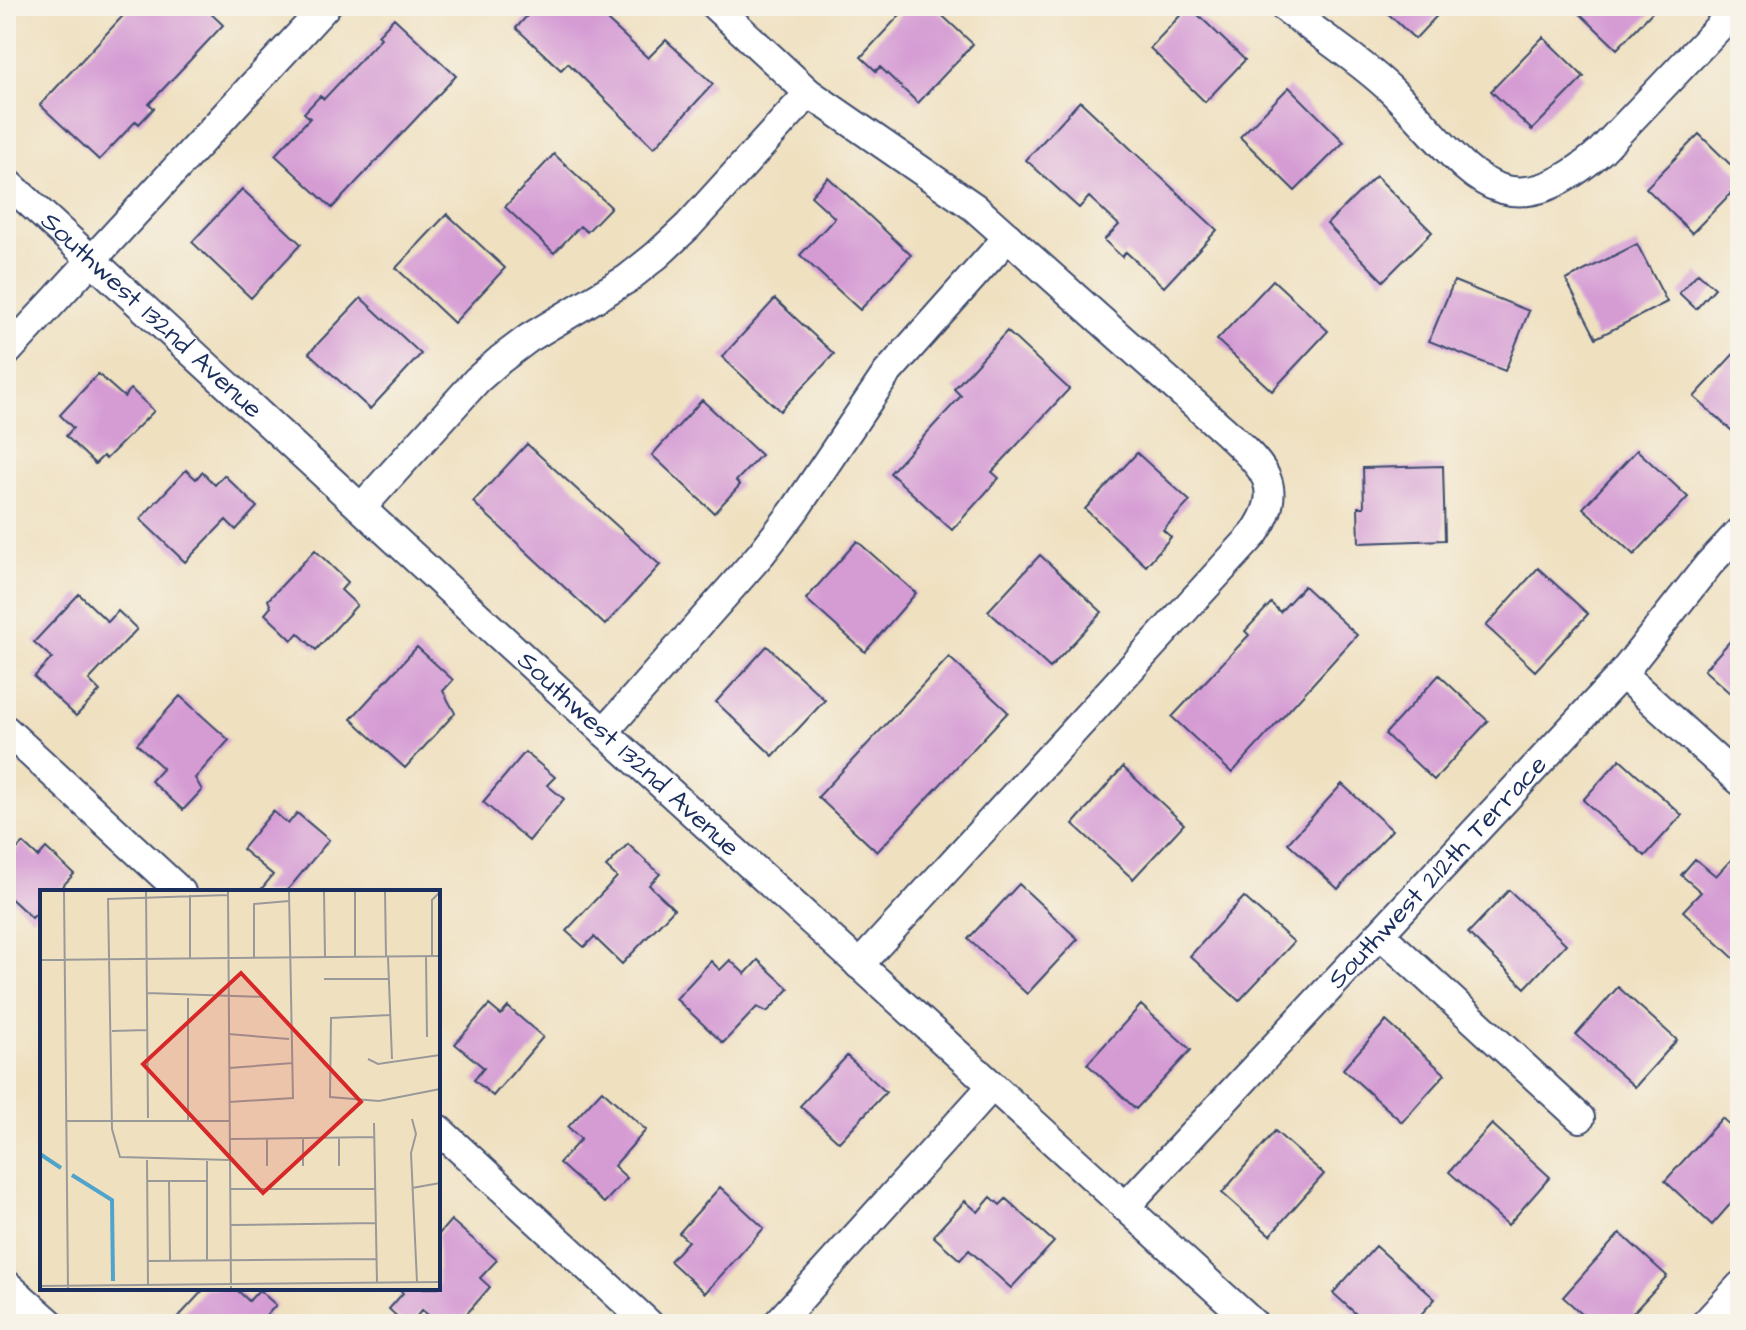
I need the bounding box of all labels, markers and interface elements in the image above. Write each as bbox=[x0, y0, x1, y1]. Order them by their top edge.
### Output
street label: Southwest 132nd Avenue bbox=[33, 204, 270, 427]
street label: Southwest 132nd Avenue bbox=[509, 643, 748, 865]
street label: Southwest 212th Terrace bbox=[1320, 748, 1555, 996]
inset map bbox=[40, 890, 440, 1290]

